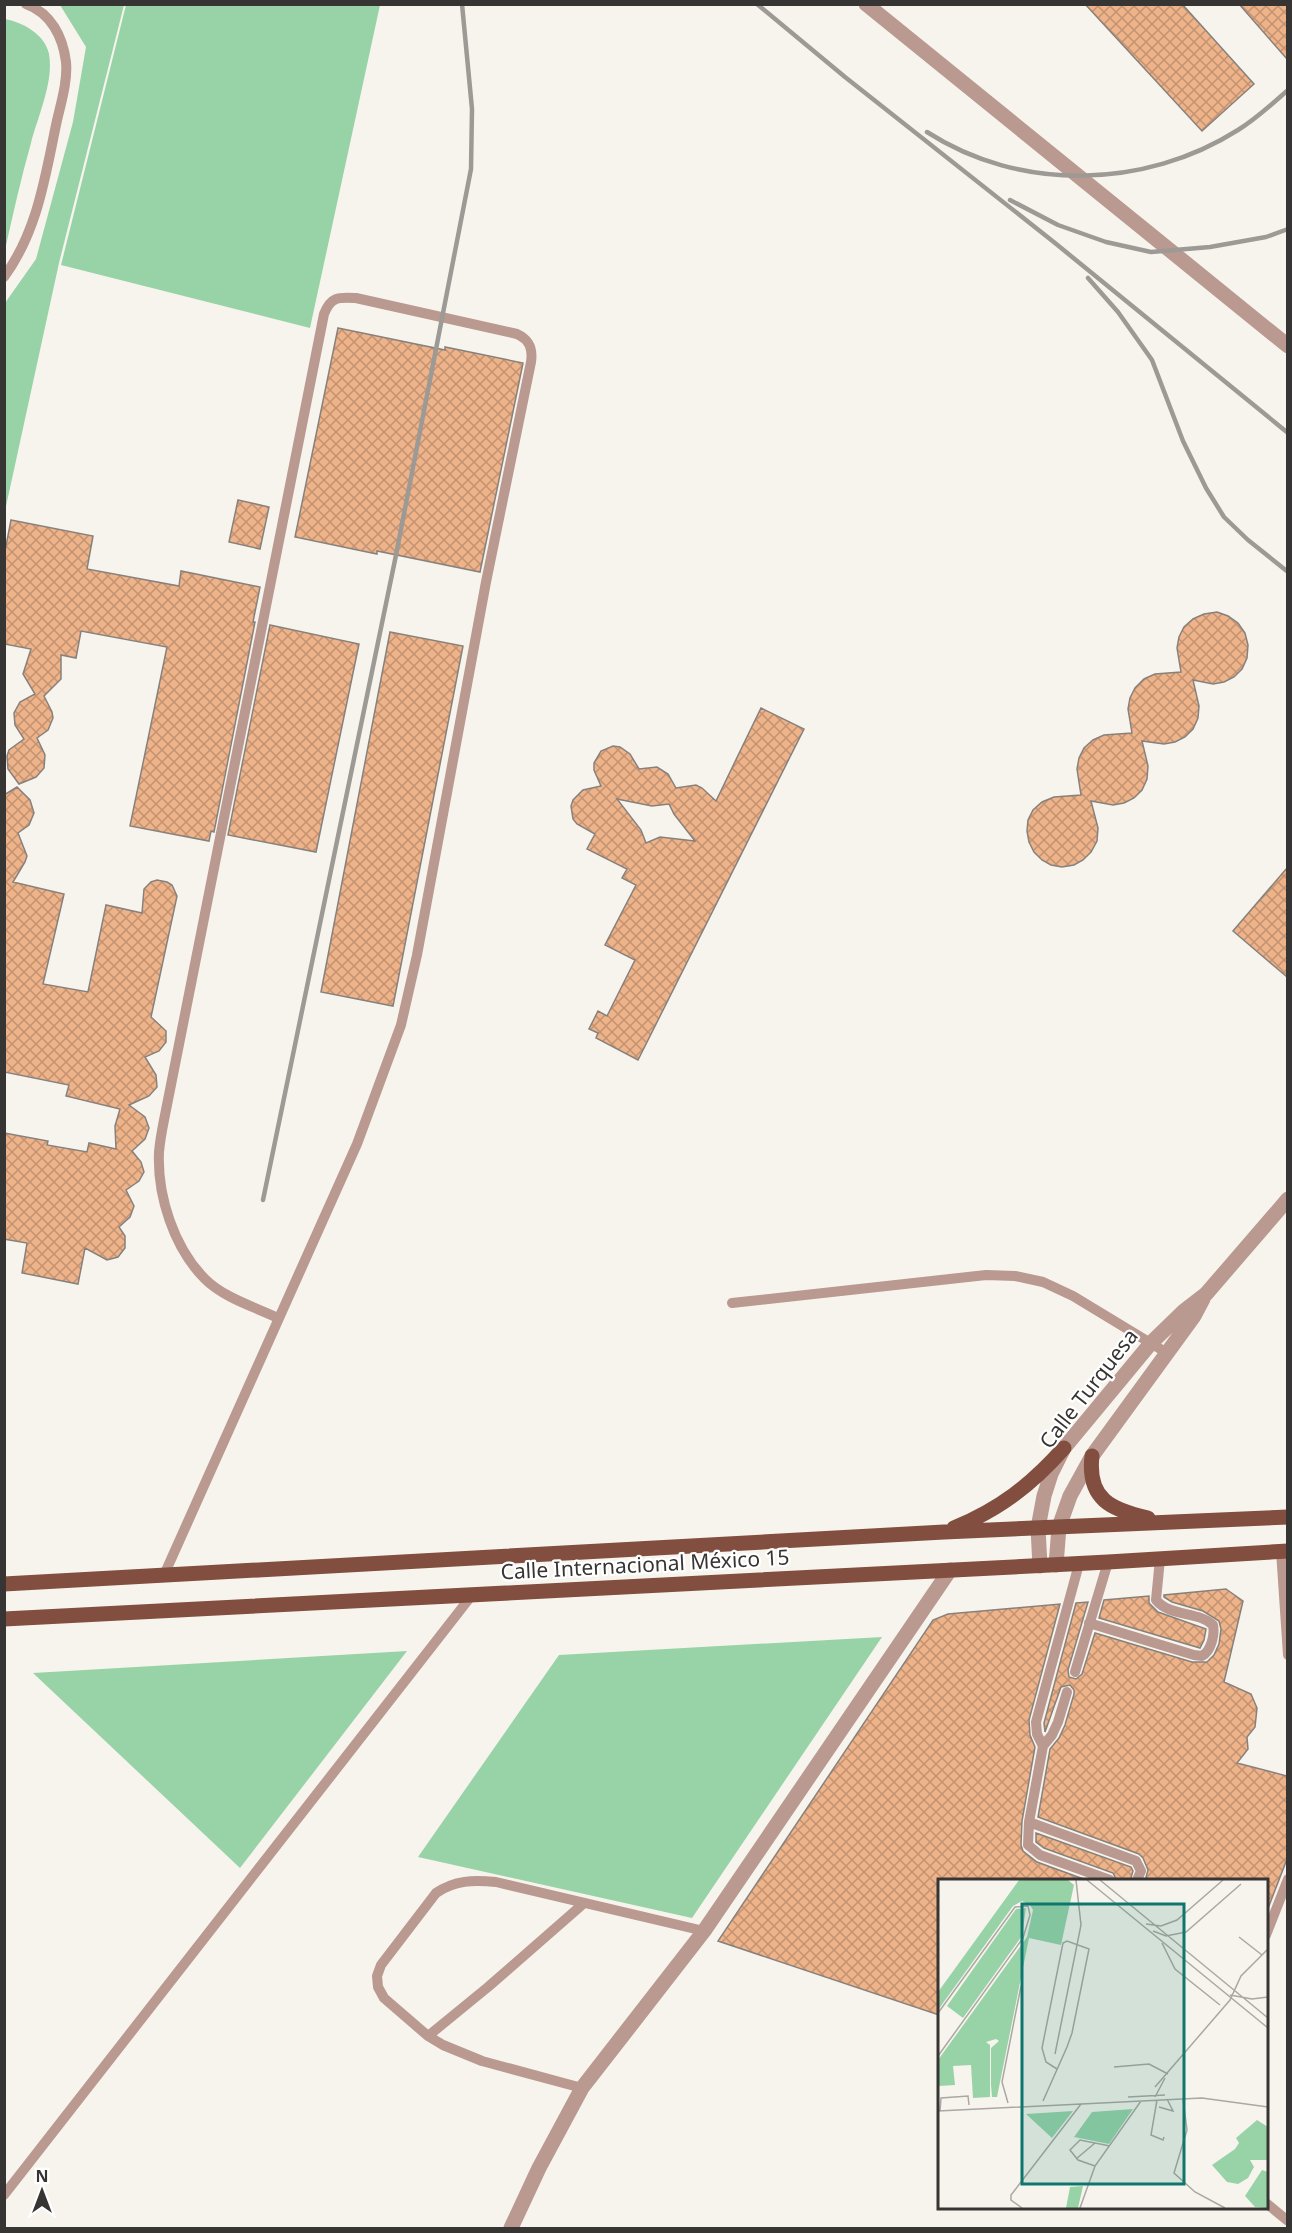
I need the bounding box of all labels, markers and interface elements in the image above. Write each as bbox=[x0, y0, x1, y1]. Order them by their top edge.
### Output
street label: Calle Turquesa bbox=[1033, 1323, 1144, 1454]
street label: Calle Internacional México 15 bbox=[500, 1542, 790, 1586]
inset map bbox=[938, 1879, 1268, 2209]
north arrow bbox=[12, 2161, 72, 2221]
text: N bbox=[35, 2165, 49, 2187]

